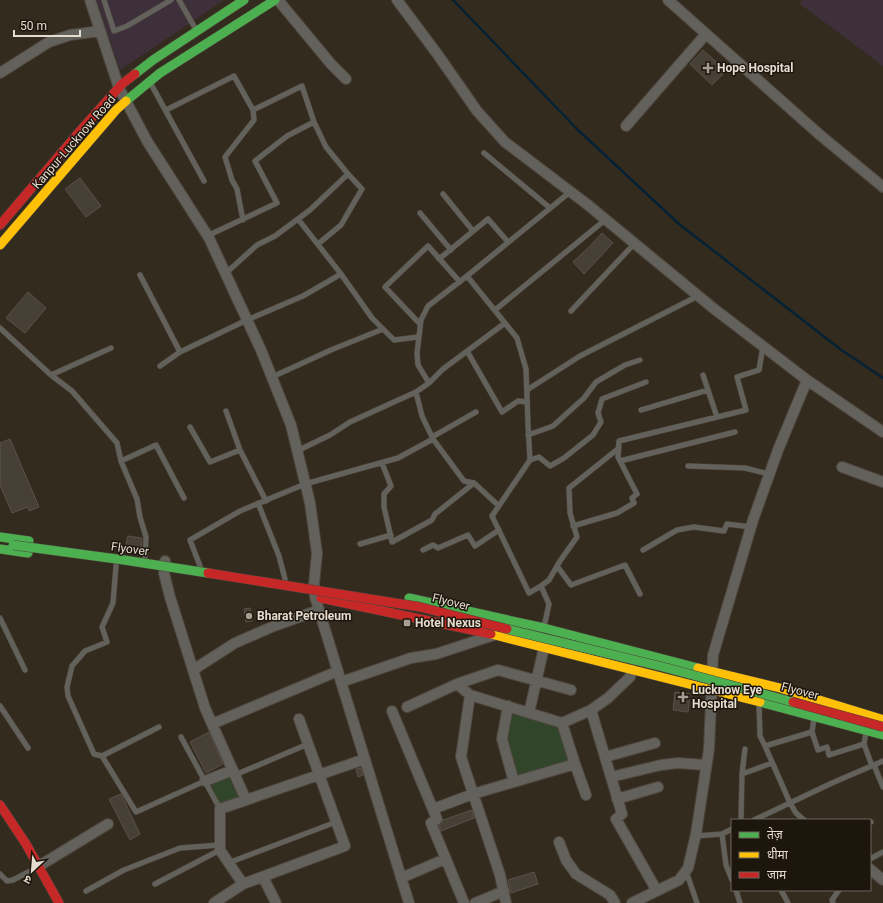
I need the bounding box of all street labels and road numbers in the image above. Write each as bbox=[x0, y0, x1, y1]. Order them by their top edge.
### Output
street label: Kanpur-Lucknow Road bbox=[29, 92, 119, 192]
street label: Flyover bbox=[110, 539, 150, 559]
street label: Flyover bbox=[431, 591, 471, 613]
street label: Flyover bbox=[780, 679, 820, 703]

